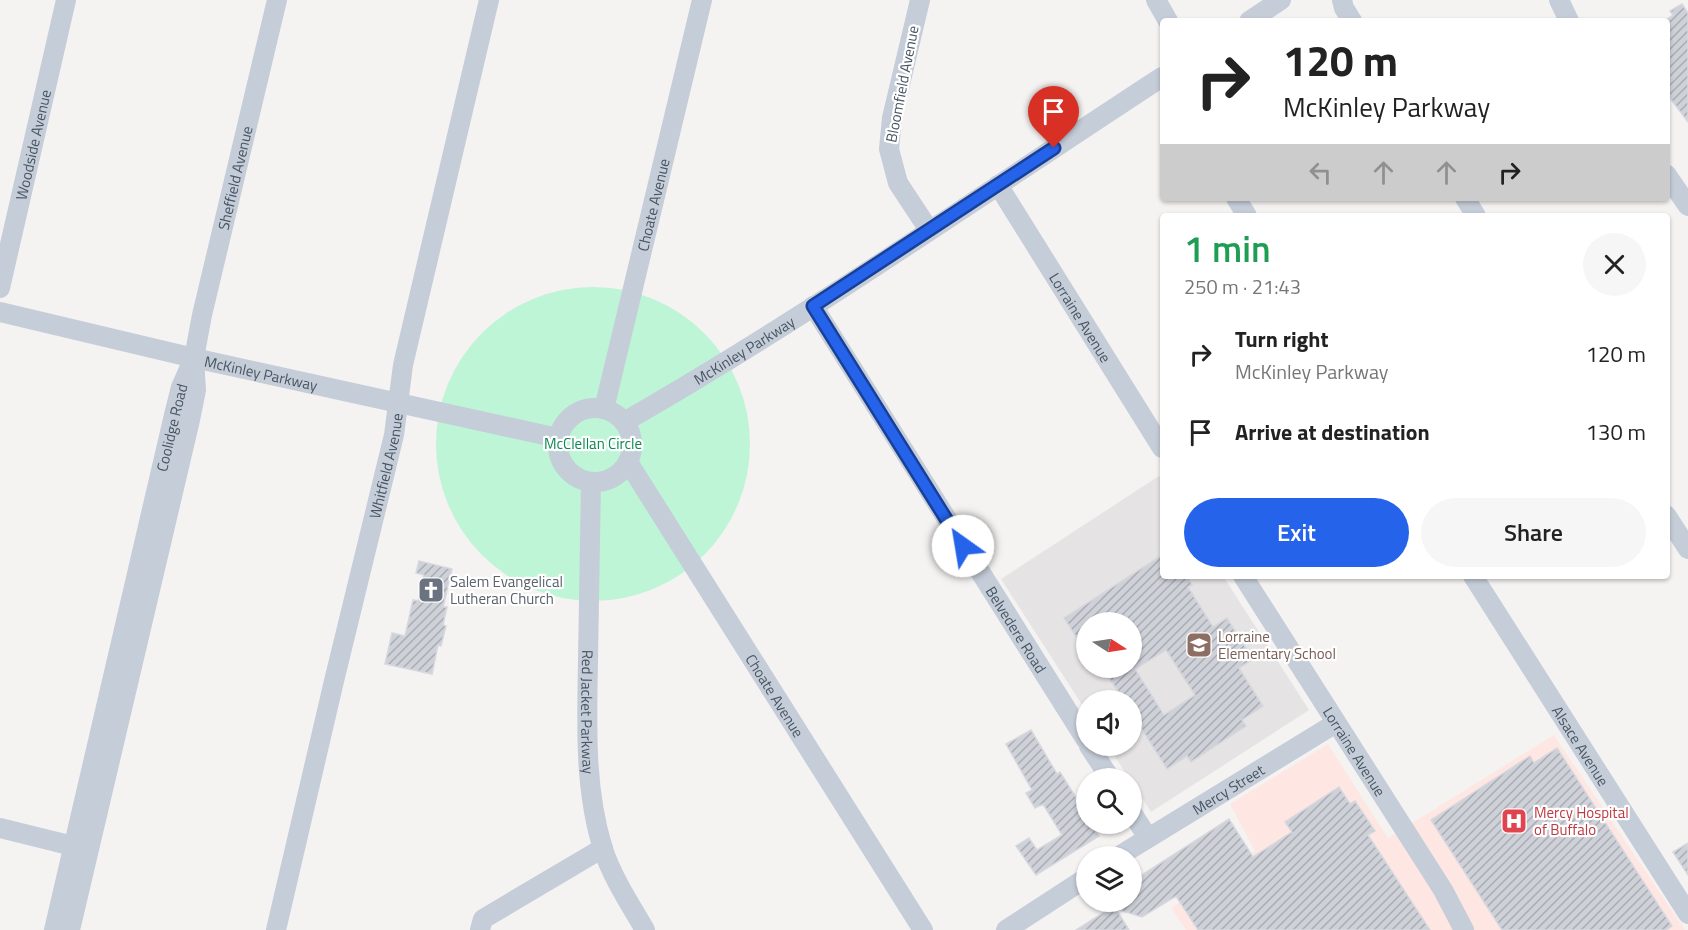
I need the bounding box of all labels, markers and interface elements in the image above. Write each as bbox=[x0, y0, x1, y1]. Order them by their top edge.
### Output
street label: Bloomfield Avenue bbox=[879, 24, 925, 144]
text: 120 m bbox=[1283, 28, 1398, 92]
icon: right bbox=[1184, 42, 1262, 120]
pin bbox=[1028, 86, 1079, 148]
text: McKinley Parkway bbox=[1283, 86, 1490, 127]
street label: Woodside Avenue bbox=[9, 87, 57, 202]
icon: arrive bbox=[1037, 95, 1070, 128]
street label: Sheffield Avenue bbox=[211, 124, 258, 232]
street label: Choate Avenue bbox=[631, 156, 675, 254]
icon: left bbox=[1304, 156, 1337, 189]
icon: ahead bbox=[1367, 156, 1400, 189]
icon: ahead bbox=[1430, 156, 1463, 189]
icon: right bbox=[1493, 156, 1526, 189]
text: 1 min bbox=[1184, 221, 1271, 276]
button: close bbox=[1583, 233, 1646, 296]
street label: Lorraine Avenue bbox=[1044, 268, 1117, 367]
text: 250 m · 21:43 bbox=[1184, 271, 1301, 302]
street label: McKinley Parkway bbox=[689, 310, 799, 390]
text: Turn right bbox=[1235, 322, 1329, 356]
text: 120 m bbox=[1586, 337, 1646, 371]
icon: right bbox=[1184, 338, 1217, 371]
street label: McKinley Parkway bbox=[202, 349, 320, 396]
text: McKinley Parkway bbox=[1235, 356, 1389, 387]
street label: Coolidge Road bbox=[150, 381, 193, 474]
street label: Whitfield Avenue bbox=[363, 412, 408, 521]
text: Arrive at destination bbox=[1235, 415, 1430, 449]
text: 130 m bbox=[1586, 415, 1646, 449]
icon: arrive bbox=[1184, 416, 1217, 449]
park label: McClellan Circle bbox=[544, 432, 642, 455]
button: Exit bbox=[1184, 498, 1409, 567]
button: Share bbox=[1421, 498, 1646, 567]
position arrow bbox=[931, 514, 995, 578]
place label: Salem Evangelical Lutheran Church bbox=[450, 570, 563, 610]
church icon: Salem Evangelical Lutheran Church bbox=[416, 575, 446, 605]
street label: Belvedere Road bbox=[980, 581, 1052, 677]
north arrow bbox=[1076, 612, 1142, 678]
map controls bbox=[1076, 612, 1142, 912]
place label: Lorraine Elementary School bbox=[1218, 625, 1336, 665]
school or university icon: Lorraine Elementary School bbox=[1184, 630, 1214, 660]
street label: Choate Avenue bbox=[740, 649, 810, 742]
street label: Red Jacket Parkway bbox=[576, 650, 601, 775]
button: sound bbox=[1076, 690, 1142, 756]
street label: Alsace Avenue bbox=[1547, 701, 1615, 790]
street label: Lorraine Avenue bbox=[1318, 702, 1392, 801]
street label: Mercy Street bbox=[1188, 758, 1269, 820]
button: search bbox=[1076, 768, 1142, 834]
place label: Mercy Hospital of Buffalo bbox=[1534, 801, 1629, 841]
hospital icon: Mercy Hospital of Buffalo bbox=[1499, 806, 1529, 836]
button: layers bbox=[1076, 846, 1142, 912]

